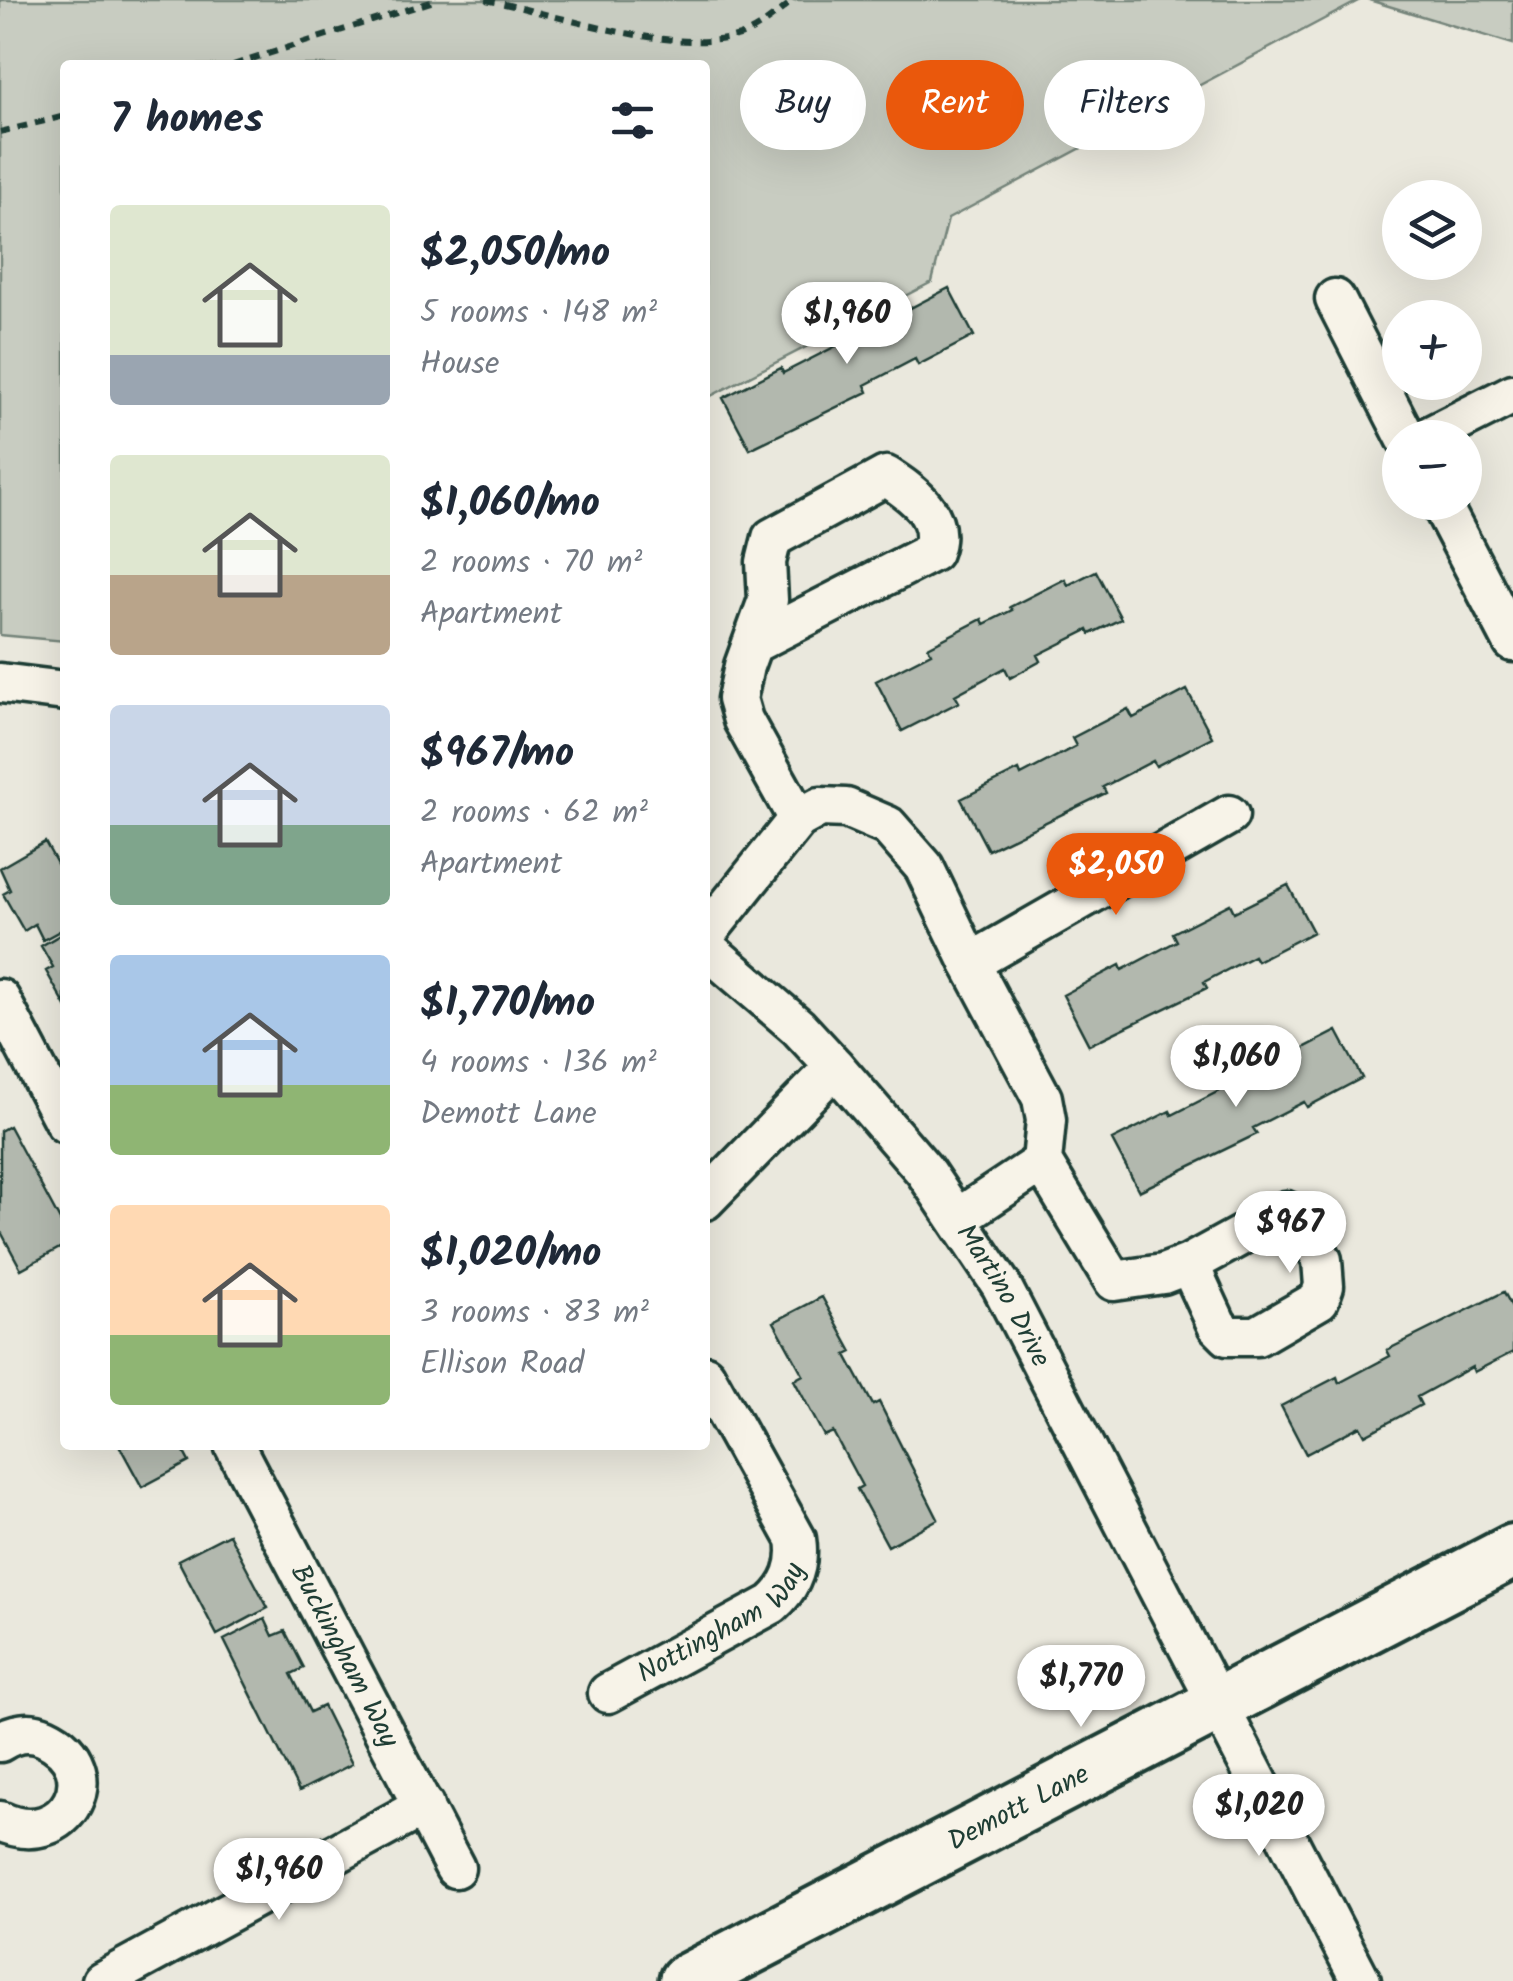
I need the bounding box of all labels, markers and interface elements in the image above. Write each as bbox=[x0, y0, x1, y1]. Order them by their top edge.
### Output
chip: Buy bbox=[740, 60, 866, 150]
chip: Rent bbox=[886, 60, 1024, 150]
chip: Filters bbox=[1044, 60, 1205, 150]
text: 7 homes bbox=[110, 87, 263, 154]
icon: filters bbox=[605, 93, 660, 148]
map controls bbox=[1382, 180, 1482, 520]
button: layers bbox=[1382, 180, 1482, 280]
text: $2,050/mo bbox=[420, 221, 610, 288]
icon: home bbox=[190, 245, 310, 365]
pin: $1,960 bbox=[766, 282, 928, 367]
text: 5 rooms · 148 m² bbox=[420, 288, 657, 339]
text: $1,960 bbox=[804, 289, 890, 340]
button: + bbox=[1382, 300, 1482, 400]
text: House bbox=[420, 339, 499, 390]
button: − bbox=[1382, 420, 1482, 520]
text: $1,060/mo bbox=[420, 471, 600, 538]
icon: home bbox=[190, 495, 310, 615]
text: 2 rooms · 70 m² bbox=[420, 538, 642, 589]
text: Apartment bbox=[420, 589, 562, 640]
text: $967/mo bbox=[420, 721, 574, 788]
icon: home bbox=[190, 745, 310, 865]
text: 2 rooms · 62 m² bbox=[420, 788, 648, 839]
pin: $2,050 bbox=[1035, 833, 1197, 918]
text: Apartment bbox=[420, 839, 562, 890]
text: $2,050 bbox=[1068, 840, 1164, 891]
text: $1,770/mo bbox=[420, 971, 595, 1038]
icon: home bbox=[190, 995, 310, 1115]
pin: $1,060 bbox=[1155, 1025, 1317, 1110]
text: $1,060 bbox=[1192, 1032, 1280, 1083]
text: 4 rooms · 136 m² bbox=[420, 1038, 657, 1089]
text: Demott Lane bbox=[420, 1089, 597, 1140]
pin: $967 bbox=[1231, 1191, 1349, 1276]
text: $967 bbox=[1256, 1198, 1324, 1249]
street label: Martino Drive bbox=[944, 1215, 1063, 1376]
text: $1,020/mo bbox=[420, 1221, 602, 1288]
icon: home bbox=[190, 1245, 310, 1365]
text: 3 rooms · 83 m² bbox=[420, 1288, 649, 1339]
text: Ellison Road bbox=[420, 1339, 584, 1390]
street label: Buckingham Way bbox=[278, 1556, 411, 1757]
street label: Nottingham Way bbox=[629, 1557, 818, 1696]
pin: $1,770 bbox=[1000, 1645, 1162, 1730]
text: $1,770 bbox=[1039, 1652, 1123, 1703]
street label: Demott Lane bbox=[940, 1752, 1098, 1864]
pin: $1,020 bbox=[1178, 1774, 1340, 1859]
text: $1,020 bbox=[1215, 1781, 1303, 1832]
pin: $1,960 bbox=[198, 1838, 360, 1923]
text: $1,960 bbox=[236, 1845, 322, 1896]

